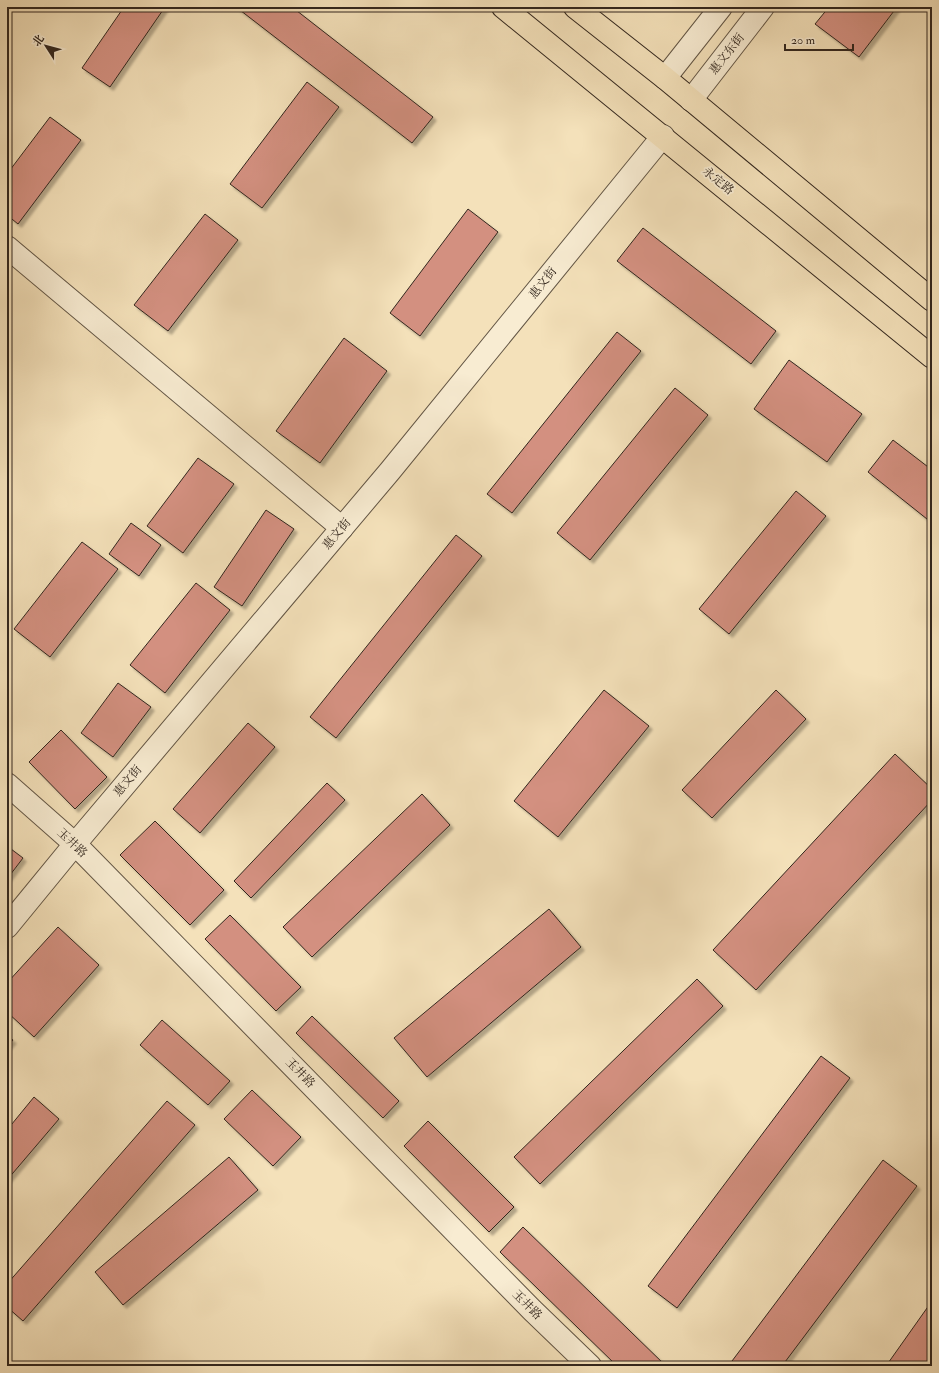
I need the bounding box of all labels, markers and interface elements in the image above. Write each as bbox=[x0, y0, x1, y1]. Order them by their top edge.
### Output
north arrow bbox=[26, 26, 66, 66]
scale bar bbox=[785, 26, 853, 52]
street label: 惠文东街 bbox=[706, 30, 748, 78]
text: 北 bbox=[30, 32, 47, 49]
text: 20 m bbox=[791, 33, 816, 48]
street label: 永定路 bbox=[699, 164, 737, 198]
street label: 惠文街 bbox=[526, 264, 561, 302]
street label: 惠文街 bbox=[320, 515, 355, 553]
street label: 惠文街 bbox=[111, 762, 146, 800]
street label: 玉井路 bbox=[54, 825, 90, 861]
street label: 玉井路 bbox=[282, 1055, 318, 1091]
street label: 玉井路 bbox=[509, 1287, 545, 1323]

